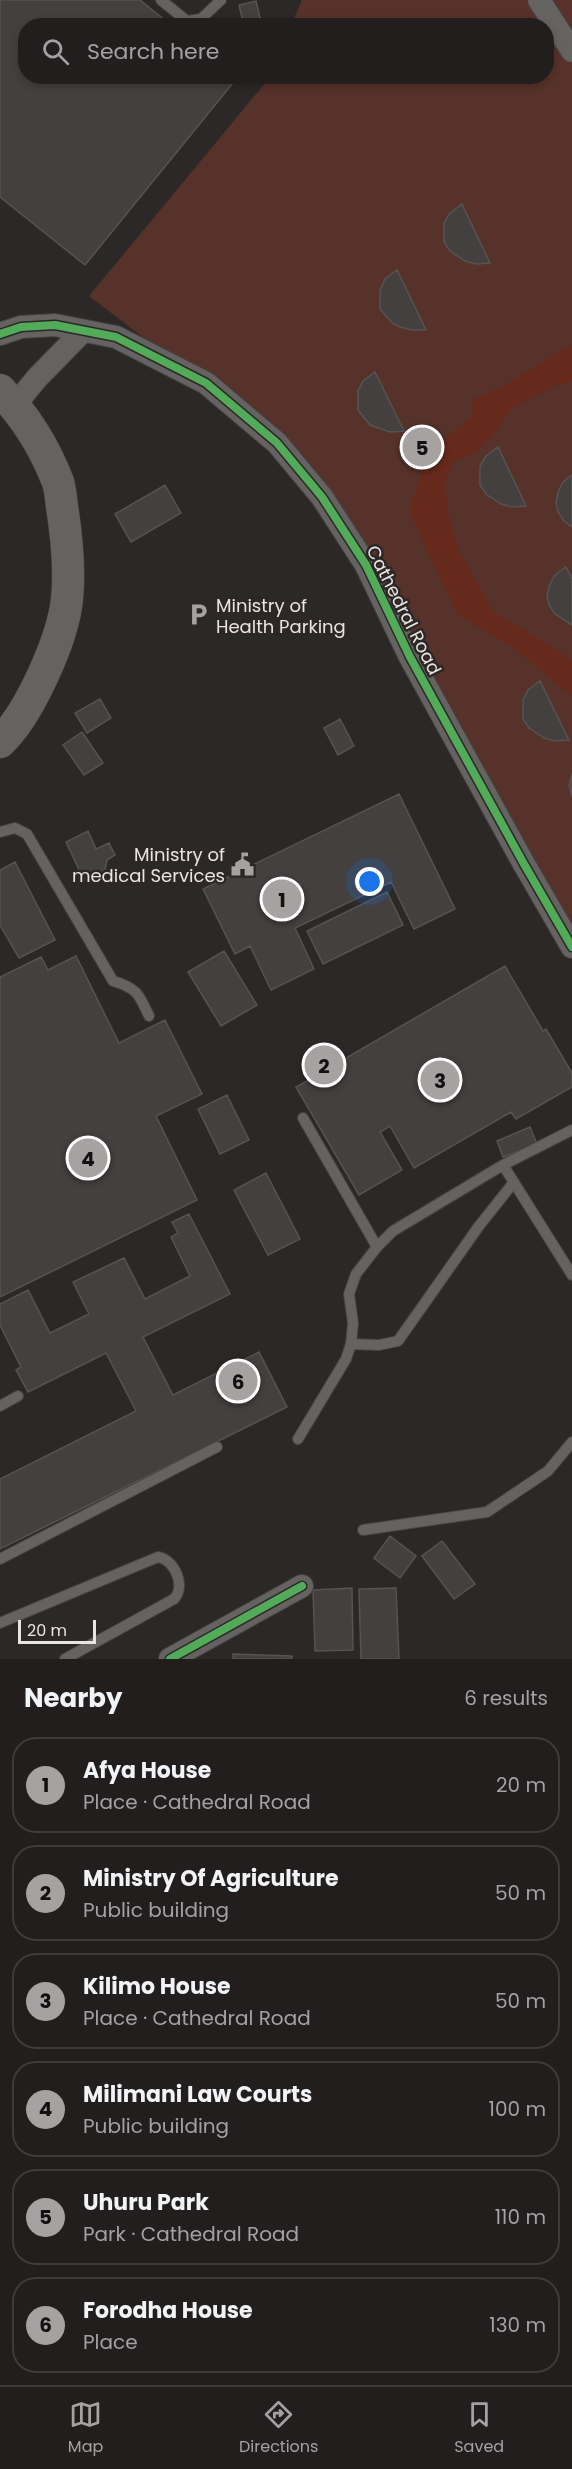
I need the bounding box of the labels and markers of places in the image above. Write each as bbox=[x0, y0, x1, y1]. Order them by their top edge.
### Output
pin: 5 bbox=[402, 424, 442, 470]
place label: Ministry of Health Parking bbox=[216, 593, 346, 639]
parking icon: Ministry of Health Parking bbox=[185, 602, 211, 628]
place label: Ministry of medical Services bbox=[72, 842, 225, 888]
public building icon: Ministry of medical Services bbox=[230, 851, 256, 877]
pin: 1 bbox=[262, 876, 302, 922]
pin: 2 bbox=[304, 1042, 344, 1088]
pin: 3 bbox=[420, 1058, 460, 1102]
pin: 4 bbox=[68, 1136, 107, 1180]
pin: 6 bbox=[218, 1358, 258, 1404]

